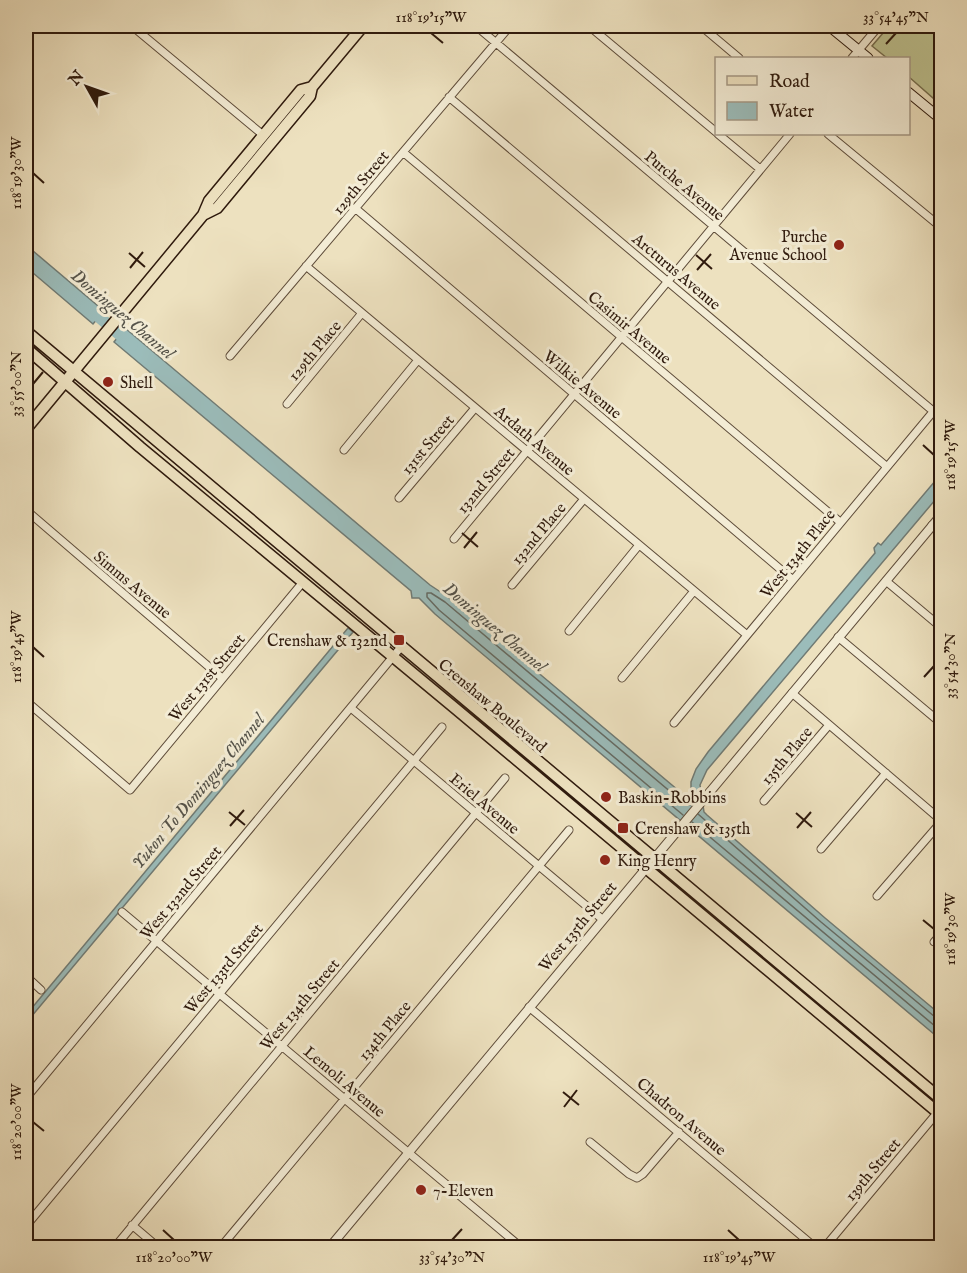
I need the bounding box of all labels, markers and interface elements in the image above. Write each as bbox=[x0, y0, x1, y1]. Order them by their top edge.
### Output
text: 118°19'15"W bbox=[396, 8, 467, 27]
text: 33°54'45"N bbox=[863, 8, 929, 27]
north arrow bbox=[57, 57, 117, 117]
legend bbox=[715, 57, 910, 135]
text: N bbox=[64, 67, 89, 91]
text: Road bbox=[769, 71, 810, 94]
text: Water bbox=[769, 101, 814, 124]
text: 118°19'30"W bbox=[7, 136, 26, 209]
street label: 129th Street bbox=[329, 147, 394, 219]
street label: Purche Avenue bbox=[640, 147, 728, 226]
place label: Purche Avenue School bbox=[729, 228, 828, 266]
street label: Arcturus Avenue bbox=[627, 229, 724, 315]
marker: Purche Avenue School bbox=[832, 238, 846, 252]
water label: Dominguez Channel bbox=[65, 265, 180, 366]
street label: Casimir Avenue bbox=[583, 288, 675, 369]
street label: 129th Place bbox=[285, 317, 347, 386]
street label: Wilkie Avenue bbox=[538, 347, 625, 424]
text: 33°55'00"N bbox=[7, 351, 26, 417]
place label: Shell bbox=[120, 374, 153, 394]
marker: Shell bbox=[101, 375, 115, 389]
street label: Ardath Avenue bbox=[489, 402, 578, 481]
street label: 131st Street bbox=[398, 411, 460, 479]
text: 118°19'15"W bbox=[941, 419, 960, 490]
street label: 132nd Street bbox=[453, 444, 520, 518]
street label: 132nd Place bbox=[508, 499, 571, 569]
street label: West 134th Place bbox=[757, 506, 840, 603]
street label: Simms Avenue bbox=[89, 547, 175, 624]
water label: Dominguez Channel bbox=[437, 578, 552, 679]
text: 118°19'45"W bbox=[7, 610, 26, 683]
street label: West 131st Street bbox=[165, 630, 250, 726]
place label: Crenshaw & 132nd bbox=[267, 632, 387, 652]
marker: Crenshaw & 132nd bbox=[392, 633, 406, 647]
text: 33°54'30"N bbox=[941, 633, 960, 699]
street label: Crenshaw Boulevard bbox=[433, 655, 550, 758]
water label: Yukon To Dominguez Channel bbox=[128, 708, 272, 874]
street label: 135th Place bbox=[757, 723, 818, 790]
street label: Eriel Avenue bbox=[445, 769, 523, 840]
place label: Baskin-Robbins bbox=[618, 789, 726, 809]
marker: Baskin-Robbins bbox=[599, 790, 613, 804]
place label: Crenshaw & 135th bbox=[635, 820, 751, 840]
marker: Crenshaw & 135th bbox=[616, 821, 630, 835]
street label: West 132nd Street bbox=[137, 842, 227, 944]
place label: King Henry bbox=[617, 852, 697, 872]
marker: King Henry bbox=[598, 853, 612, 867]
street label: West 135th Street bbox=[535, 878, 622, 976]
text: 118°19'30"W bbox=[941, 892, 960, 965]
street label: West 133rd Street bbox=[181, 920, 269, 1019]
street label: West 134th Street bbox=[256, 955, 345, 1055]
street label: 134th Place bbox=[355, 997, 416, 1065]
street label: Lemoli Avenue bbox=[299, 1042, 389, 1123]
street label: Chadron Avenue bbox=[632, 1074, 730, 1161]
text: 118°20'00"W bbox=[7, 1083, 26, 1160]
street label: 139th Street bbox=[841, 1134, 906, 1206]
place label: 7-Eleven bbox=[433, 1182, 494, 1202]
marker: 7-Eleven bbox=[414, 1183, 428, 1197]
text: 118°20'00"W bbox=[136, 1248, 213, 1267]
text: 33°54'30"N bbox=[419, 1248, 485, 1267]
text: 118°19'45"W bbox=[703, 1248, 776, 1267]

